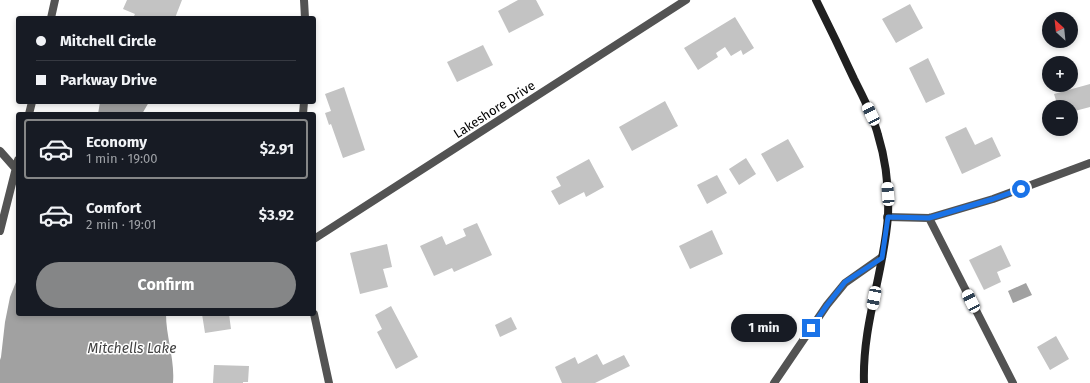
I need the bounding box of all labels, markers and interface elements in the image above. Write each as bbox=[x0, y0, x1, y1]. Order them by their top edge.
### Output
north arrow bbox=[1042, 12, 1078, 48]
map controls bbox=[1042, 12, 1078, 136]
text: Mitchell Circle bbox=[60, 32, 156, 50]
button: + bbox=[1042, 56, 1078, 92]
text: Parkway Drive bbox=[60, 71, 157, 89]
street label: Lakeshore Drive bbox=[451, 78, 538, 141]
button: − bbox=[1042, 100, 1078, 136]
car bbox=[860, 101, 882, 127]
icon: car bbox=[38, 131, 74, 167]
text: Economy bbox=[86, 133, 147, 151]
text: $2.91 bbox=[260, 140, 294, 158]
text: 1 min · 19:00 bbox=[86, 151, 158, 166]
route start bbox=[1012, 180, 1030, 198]
car bbox=[881, 182, 895, 206]
icon: car bbox=[38, 197, 74, 233]
text: Comfort bbox=[86, 199, 142, 217]
text: $3.92 bbox=[259, 206, 294, 224]
text: 2 min · 19:01 bbox=[86, 217, 156, 232]
button: Confirm bbox=[36, 262, 296, 308]
car bbox=[866, 285, 882, 311]
car bbox=[960, 288, 982, 314]
callout: 1 min bbox=[731, 314, 797, 342]
route end bbox=[802, 319, 820, 337]
text: 1 min bbox=[748, 320, 780, 335]
water label: Mitchells Lake bbox=[88, 340, 176, 357]

